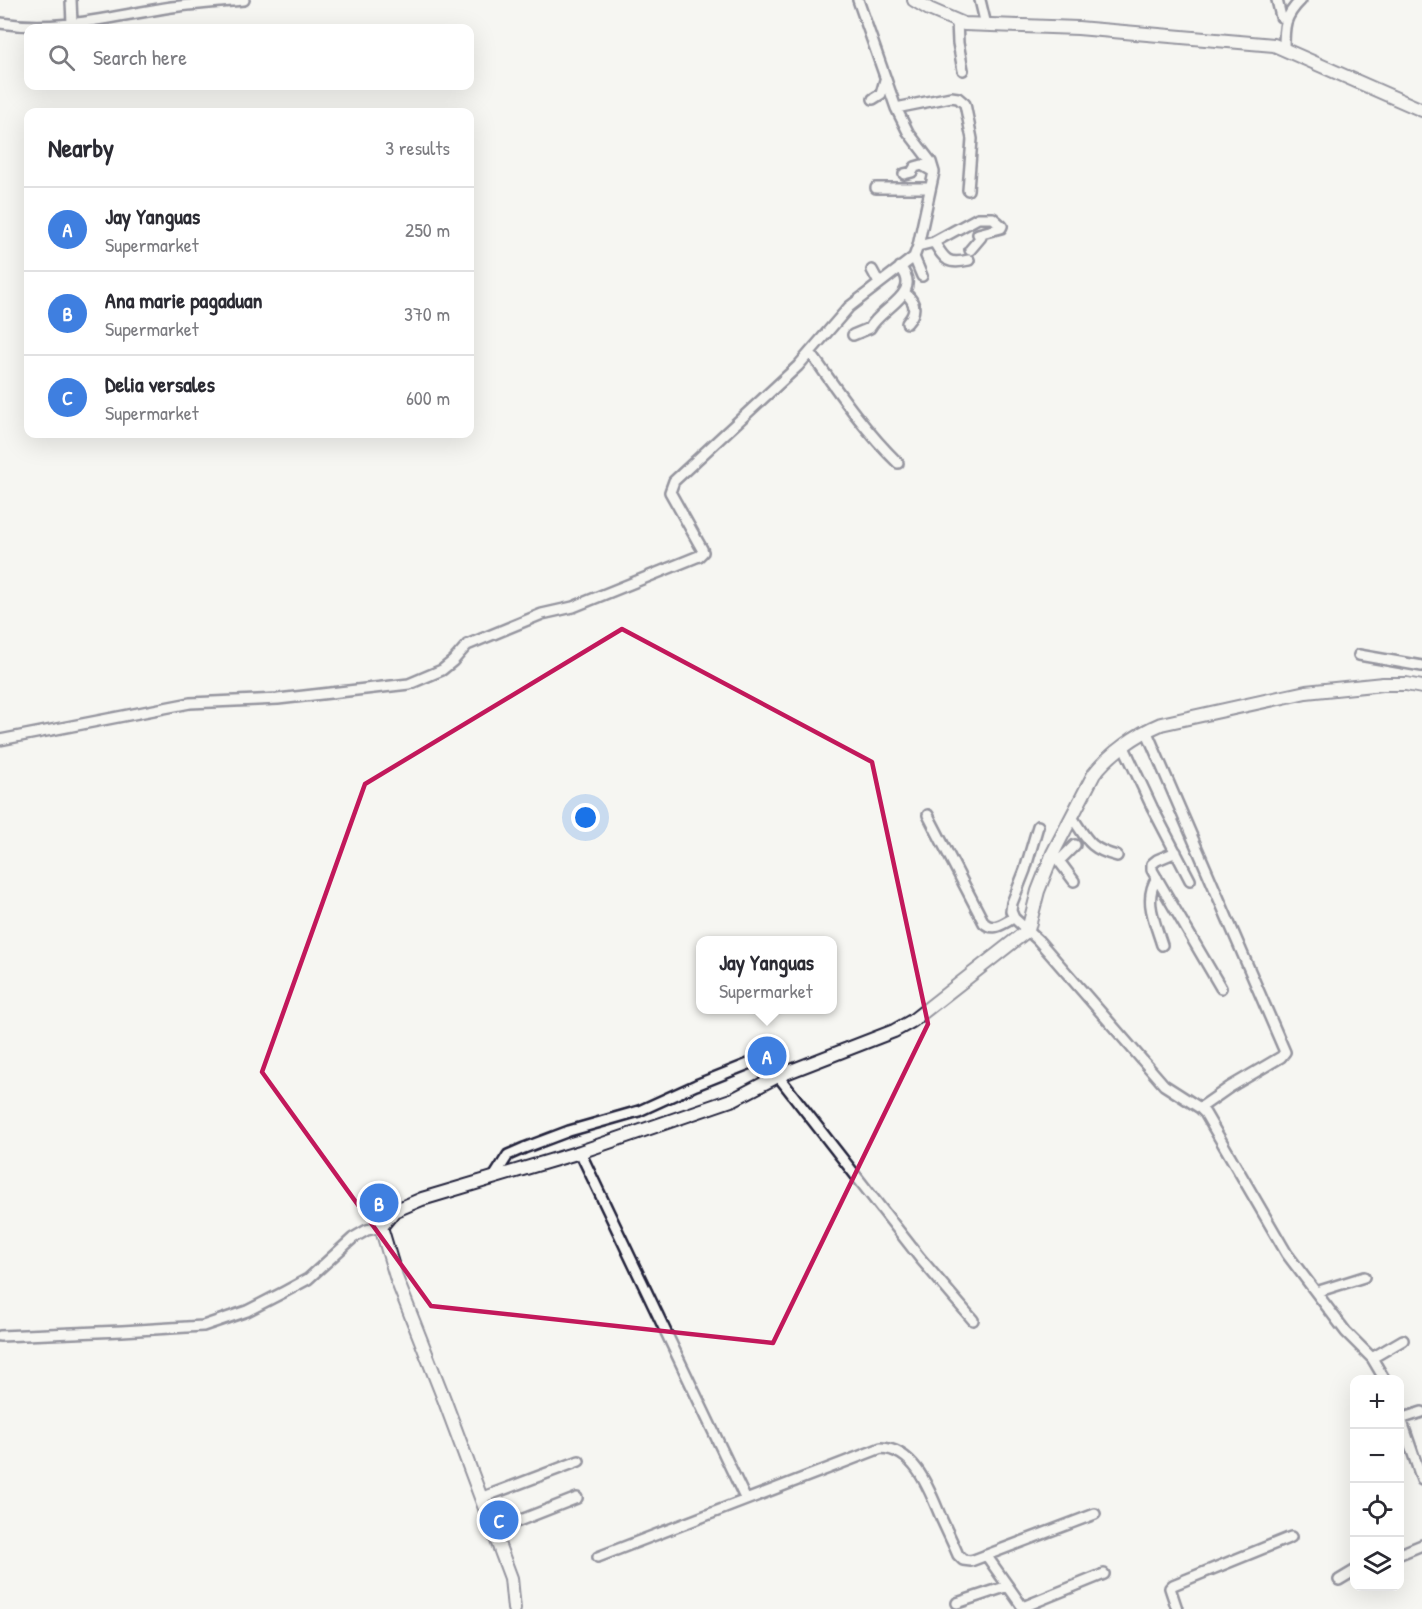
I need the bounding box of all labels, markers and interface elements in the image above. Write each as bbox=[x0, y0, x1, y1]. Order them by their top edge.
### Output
search box bbox=[24, 24, 474, 90]
icon: search bbox=[45, 41, 78, 74]
text: Search here bbox=[93, 42, 187, 72]
text: Nearby bbox=[48, 130, 114, 165]
text: 3 results bbox=[385, 134, 450, 161]
text: Jay Yanguas bbox=[105, 201, 200, 231]
text: A bbox=[63, 216, 72, 243]
text: 250 m bbox=[405, 216, 450, 243]
text: Supermarket bbox=[105, 231, 199, 258]
text: Ana marie pagaduan bbox=[105, 285, 263, 315]
text: B bbox=[62, 300, 73, 327]
text: 370 m bbox=[404, 300, 450, 327]
text: Supermarket bbox=[105, 315, 199, 342]
text: Delia versales bbox=[105, 369, 215, 399]
text: C bbox=[62, 384, 73, 411]
text: 600 m bbox=[406, 384, 450, 411]
text: Supermarket bbox=[105, 399, 199, 426]
your location bbox=[571, 803, 600, 832]
popup bbox=[696, 936, 837, 1014]
text: Jay Yanguas bbox=[719, 947, 814, 977]
text: Supermarket bbox=[719, 977, 813, 1004]
pin: A bbox=[748, 1034, 786, 1078]
pin: B bbox=[360, 1180, 398, 1226]
map controls bbox=[1350, 1375, 1404, 1591]
button: + bbox=[1350, 1375, 1404, 1429]
button: − bbox=[1350, 1429, 1404, 1483]
button: locate bbox=[1350, 1483, 1404, 1537]
pin: C bbox=[480, 1498, 518, 1543]
button: layers bbox=[1350, 1537, 1404, 1591]

